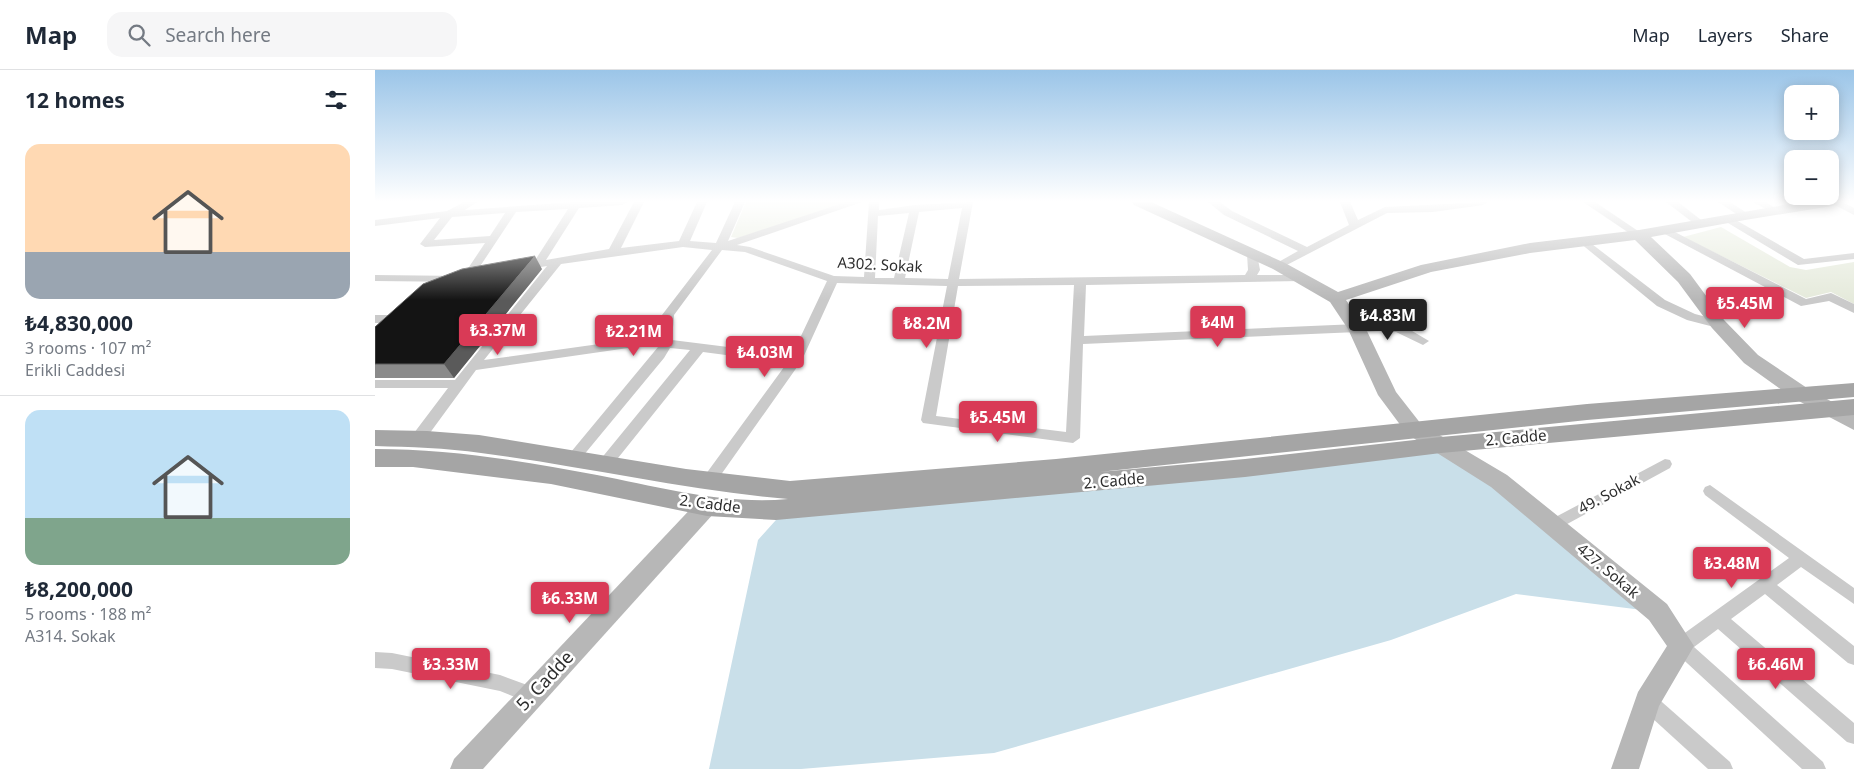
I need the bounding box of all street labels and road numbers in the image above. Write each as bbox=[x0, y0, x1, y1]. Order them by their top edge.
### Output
street label: A302. Sokak bbox=[837, 252, 923, 276]
street label: 2. Cadde bbox=[1485, 424, 1547, 450]
street label: 2. Cadde bbox=[1083, 467, 1145, 493]
street label: 49. Sokak bbox=[1574, 469, 1643, 518]
street label: 2. Cadde bbox=[678, 489, 742, 517]
street label: 427. Sokak bbox=[1573, 538, 1644, 602]
street label: 5. Cadde bbox=[510, 645, 578, 715]

